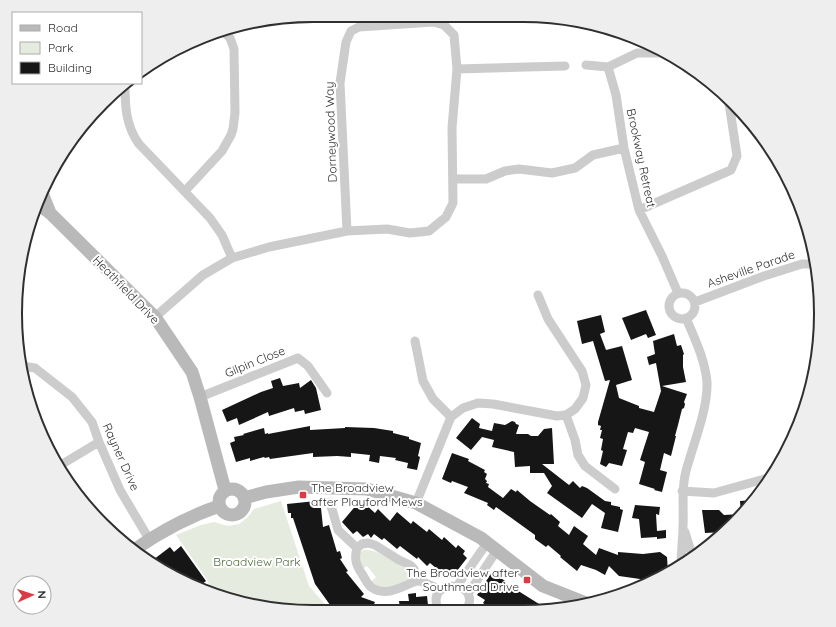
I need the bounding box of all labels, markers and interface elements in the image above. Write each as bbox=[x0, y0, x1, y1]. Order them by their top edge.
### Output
legend bbox=[12, 12, 142, 84]
text: Road bbox=[48, 20, 78, 35]
text: Park bbox=[48, 40, 73, 55]
text: Building bbox=[48, 60, 92, 75]
street label: Dorneywood Way bbox=[321, 81, 340, 183]
street label: Brookway Retreat bbox=[624, 107, 659, 209]
street label: Asheville Parade bbox=[705, 246, 797, 291]
street label: Heathfield Drive bbox=[90, 252, 163, 327]
street label: Gilpin Close bbox=[222, 343, 287, 380]
street label: Rayner Drive bbox=[100, 421, 143, 493]
place label: The Broadview after Playford Mews bbox=[311, 480, 423, 509]
marker: The Broadview after Playford Mews bbox=[298, 490, 308, 500]
park label: Broadview Park bbox=[213, 554, 301, 569]
place label: The Broadview after Southmead Drive bbox=[406, 565, 519, 594]
north arrow bbox=[12, 575, 52, 615]
marker: The Broadview after Southmead Drive bbox=[522, 575, 532, 585]
text: N bbox=[35, 590, 49, 599]

